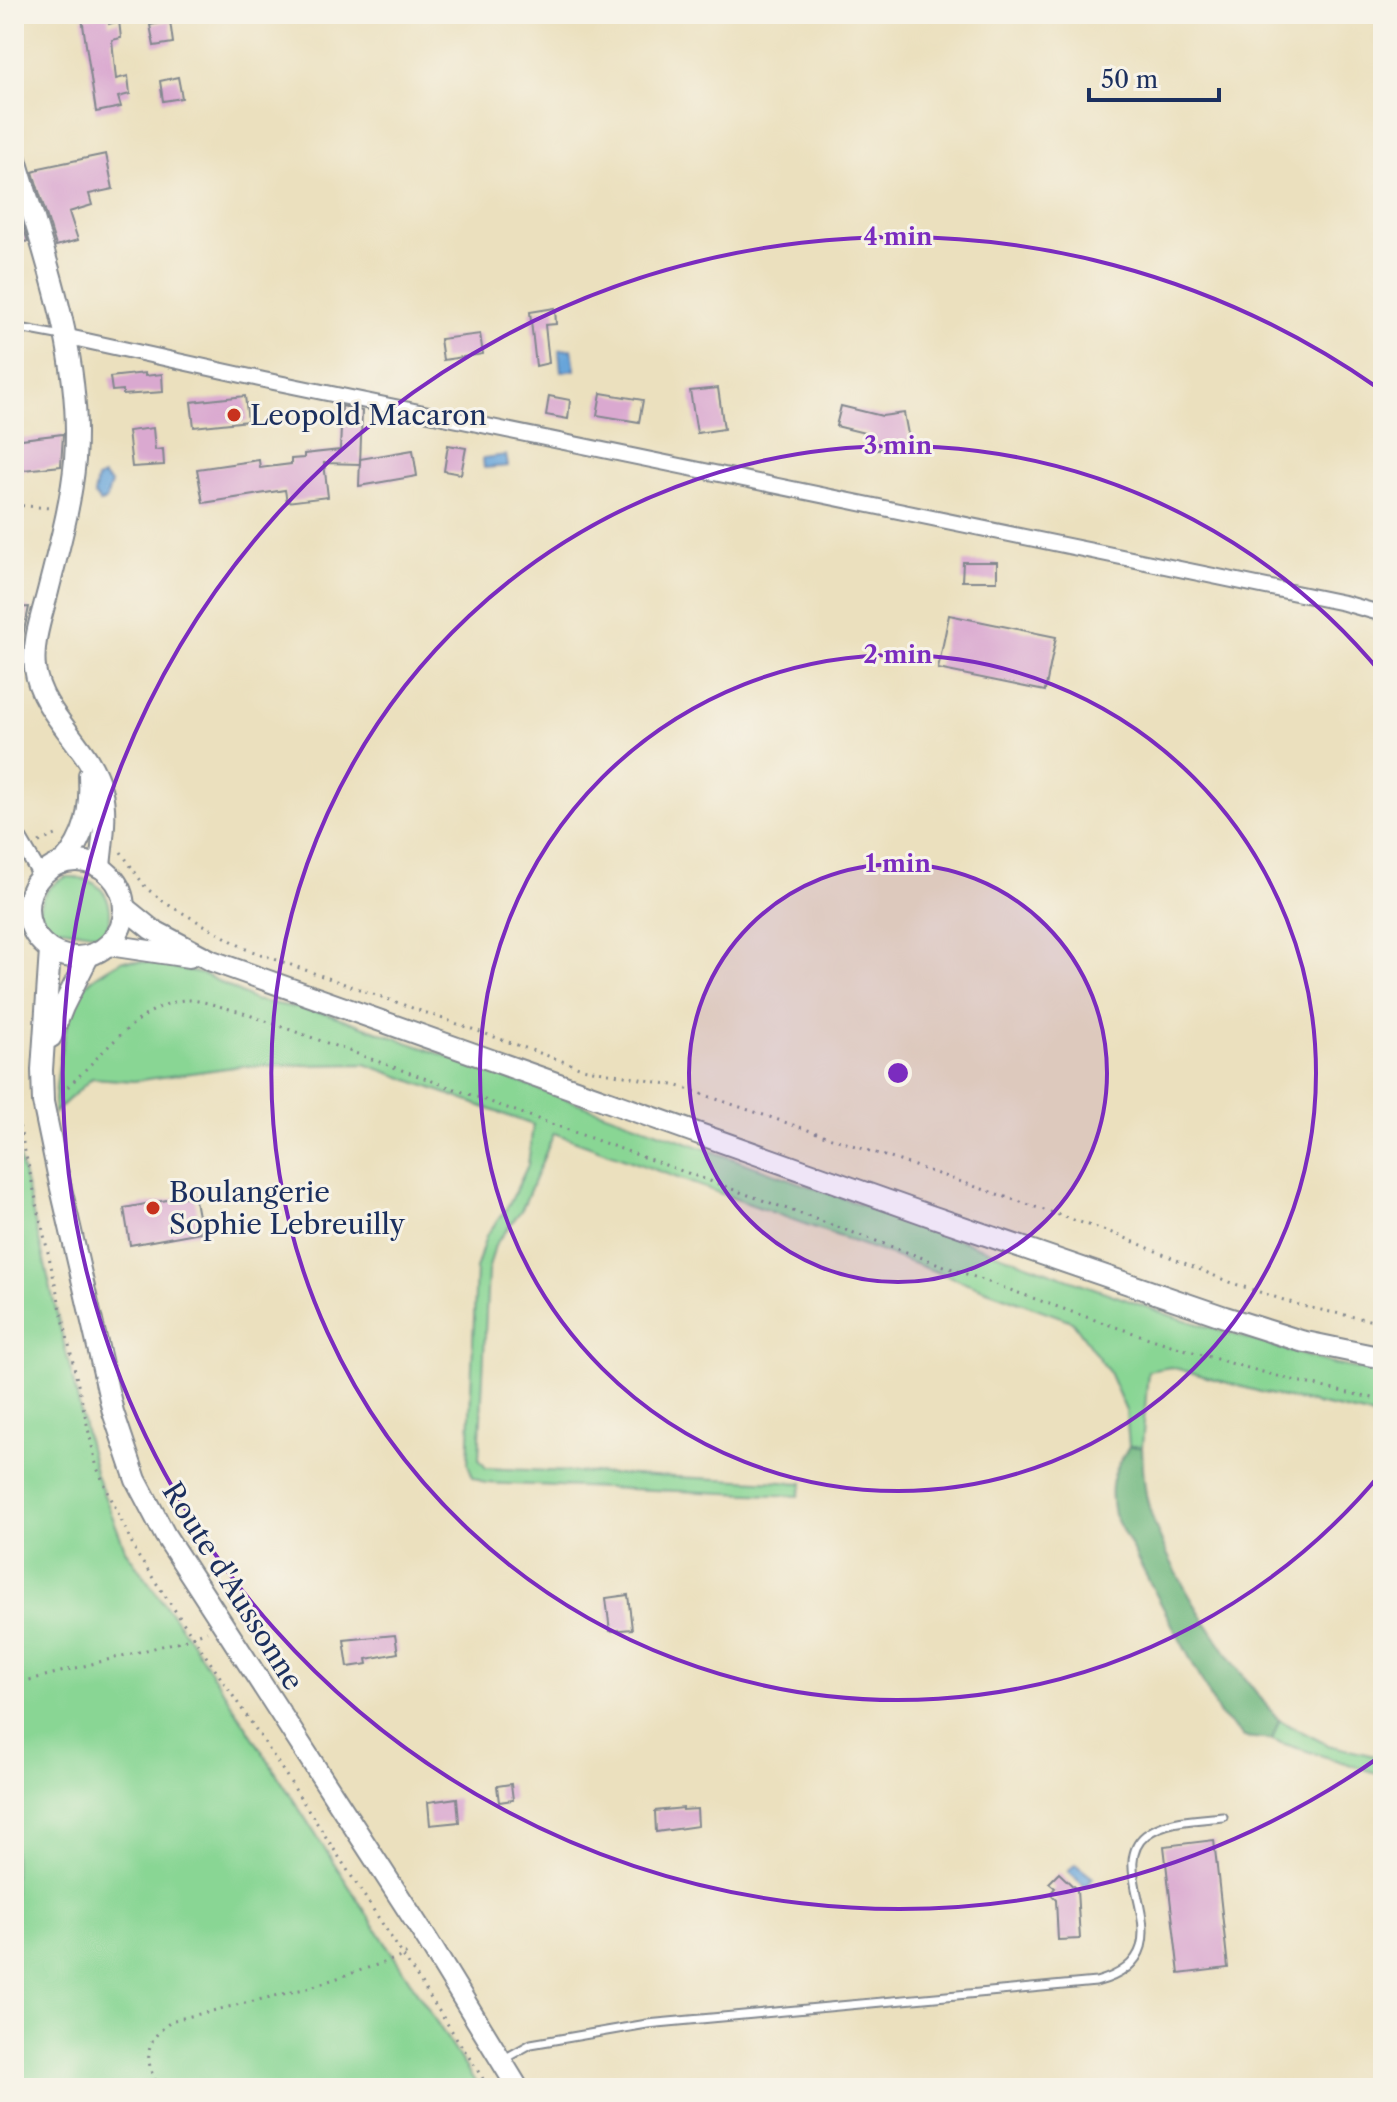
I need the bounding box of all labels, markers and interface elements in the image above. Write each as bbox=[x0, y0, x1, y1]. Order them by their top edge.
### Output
scale bar bbox=[1089, 52, 1219, 102]
text: 50 m bbox=[1101, 65, 1158, 94]
text: 4 min bbox=[863, 222, 933, 251]
place label: Leopold Macaron bbox=[250, 398, 487, 432]
marker: Leopold Macaron bbox=[225, 406, 243, 424]
text: 3 min bbox=[864, 431, 933, 460]
text: 2 min bbox=[863, 640, 933, 669]
text: 1 min bbox=[865, 849, 931, 878]
centre of rings bbox=[884, 1059, 912, 1087]
place label: Boulangerie Sophie Lebreuilly bbox=[169, 1175, 406, 1241]
marker: Boulangerie Sophie Lebreuilly bbox=[144, 1199, 162, 1217]
street label: Route d'Aussonne bbox=[155, 1476, 311, 1696]

